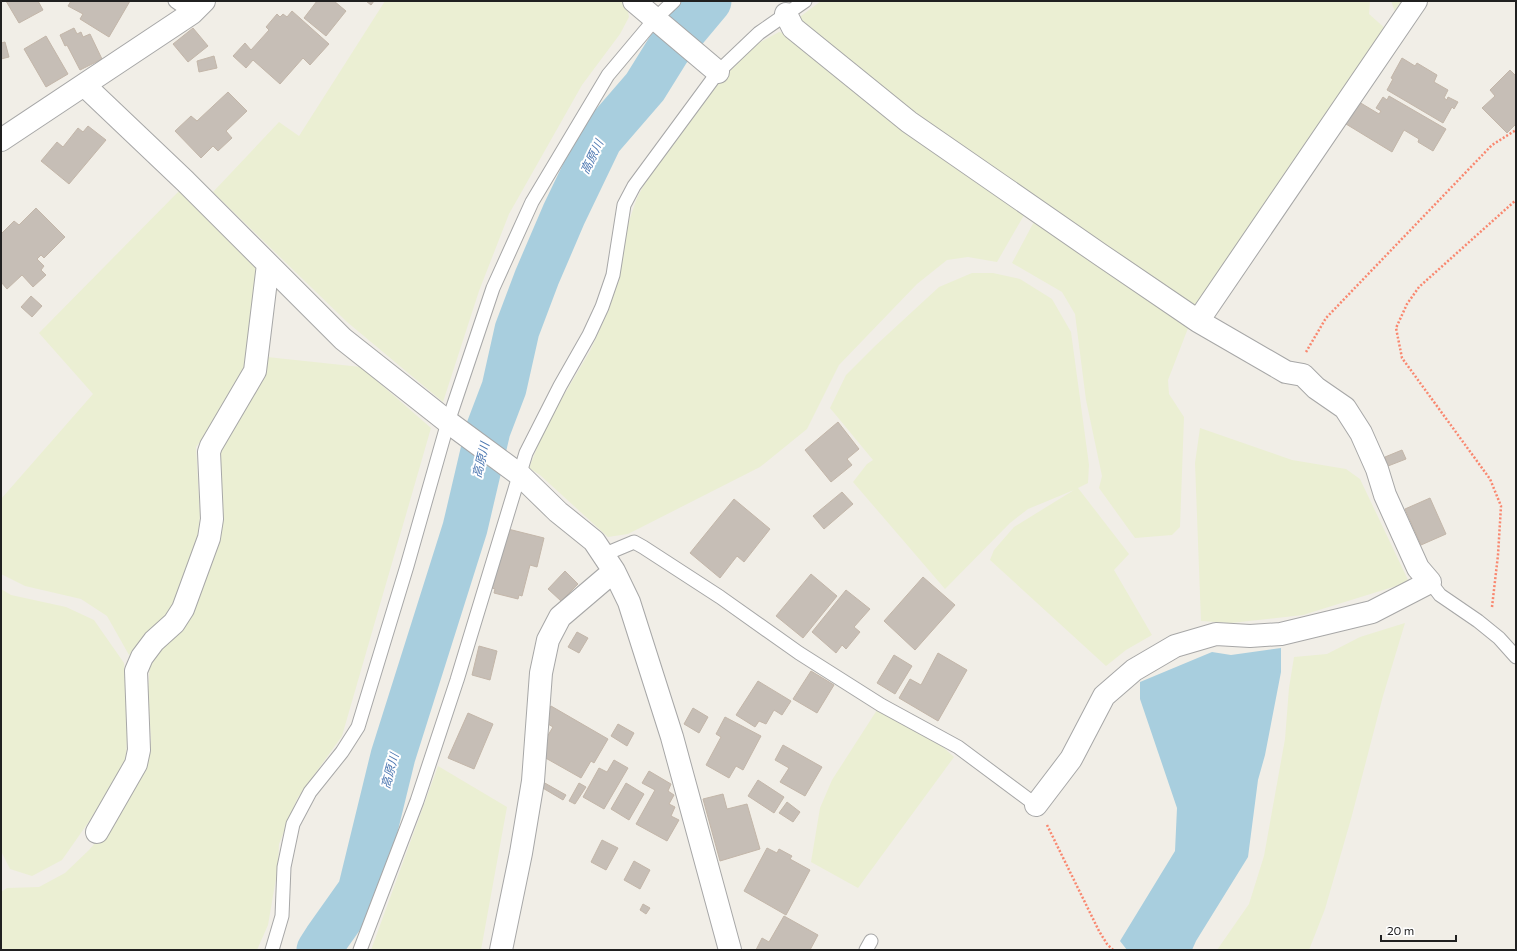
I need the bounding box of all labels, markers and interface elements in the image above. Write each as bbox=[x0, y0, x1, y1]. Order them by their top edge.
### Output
water label: 高原川 bbox=[577, 136, 606, 176]
water label: 高原川 bbox=[469, 439, 492, 479]
water label: 高原川 bbox=[378, 750, 401, 790]
scale bar bbox=[1381, 917, 1456, 943]
text: 20 m bbox=[1387, 923, 1414, 937]

